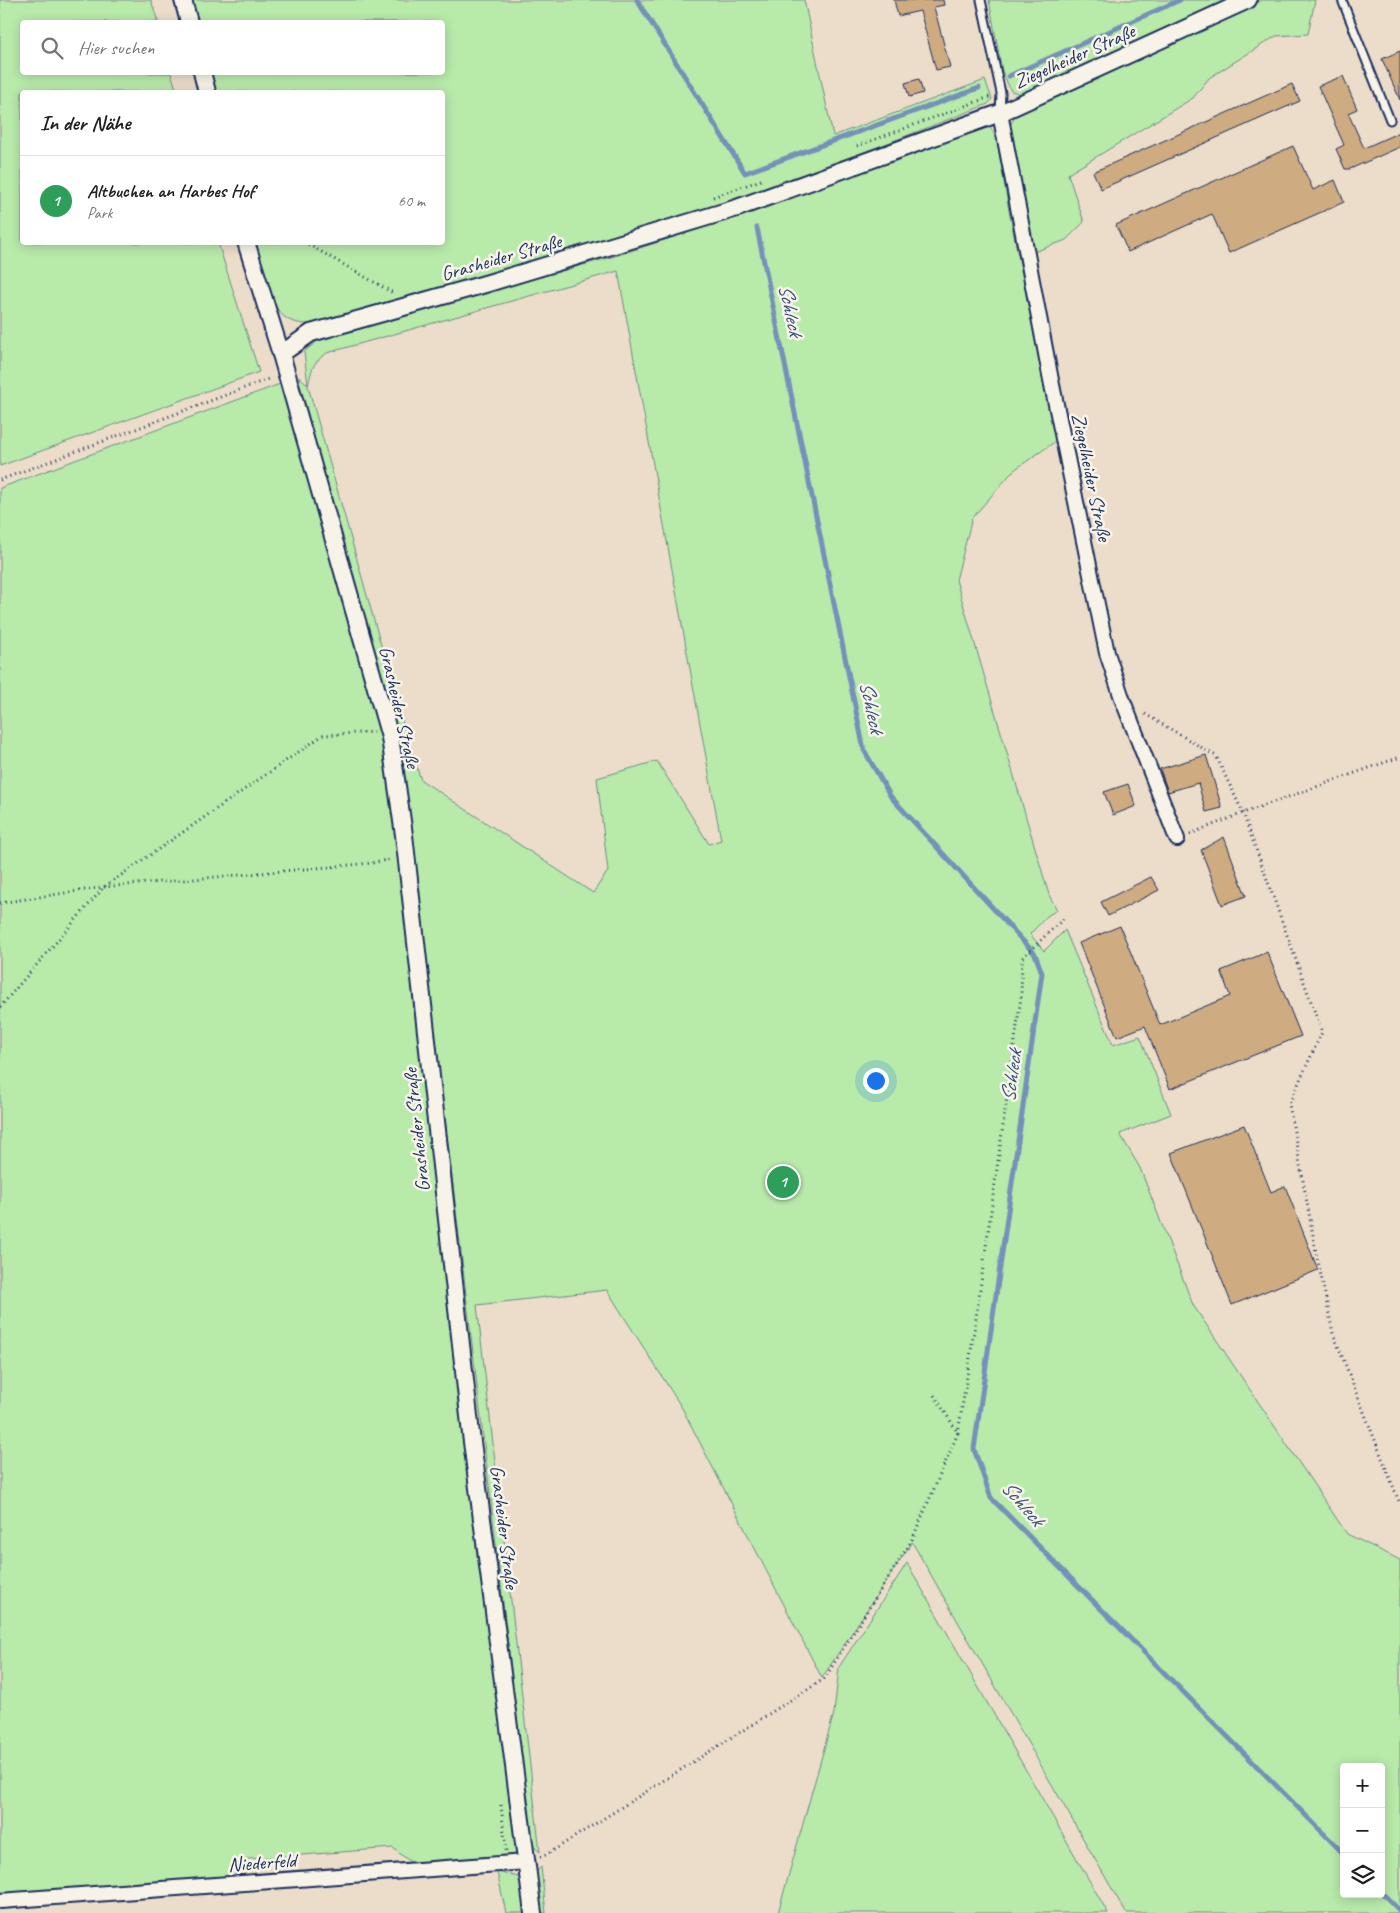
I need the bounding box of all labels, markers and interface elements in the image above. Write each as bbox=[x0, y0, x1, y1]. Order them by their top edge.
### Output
street label: Ziegelheider Straße bbox=[1010, 18, 1140, 94]
search box bbox=[20, 20, 445, 75]
icon: search bbox=[38, 34, 66, 62]
text: Hier suchen bbox=[78, 36, 154, 60]
text: In der Nähe bbox=[40, 110, 130, 136]
text: Altbuchen an Harbes Hof bbox=[87, 179, 254, 203]
text: 1 bbox=[52, 191, 60, 211]
text: 60 m bbox=[398, 191, 425, 211]
text: Park bbox=[87, 203, 112, 223]
street label: Grasheider Straße bbox=[438, 228, 566, 287]
water label: Schleck bbox=[773, 282, 810, 342]
street label: Ziegelheider Straße bbox=[1066, 411, 1118, 545]
street label: Grasheider Straße bbox=[373, 644, 426, 772]
water label: Schleck bbox=[854, 679, 891, 739]
water label: Schleck bbox=[994, 1045, 1028, 1104]
street label: Grasheider Straße bbox=[397, 1065, 435, 1193]
your location bbox=[863, 1068, 889, 1094]
pin: 1 bbox=[767, 1163, 799, 1201]
street label: Grasheider Straße bbox=[485, 1464, 525, 1592]
water label: Schleck bbox=[996, 1475, 1052, 1534]
map controls bbox=[1340, 1763, 1385, 1898]
button: + bbox=[1340, 1763, 1385, 1808]
button: − bbox=[1340, 1808, 1385, 1853]
street label: Niederfeld bbox=[227, 1847, 300, 1877]
button: layers bbox=[1340, 1853, 1385, 1898]

